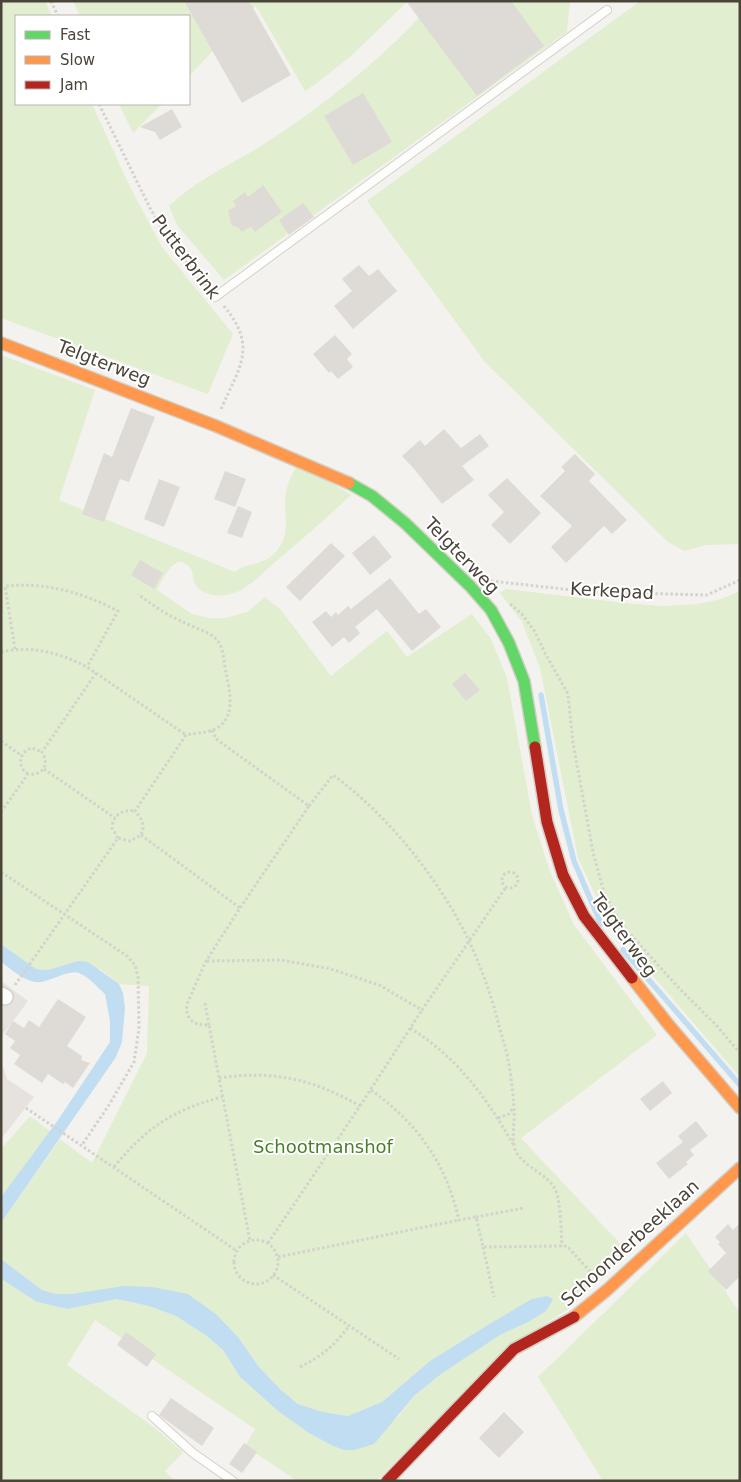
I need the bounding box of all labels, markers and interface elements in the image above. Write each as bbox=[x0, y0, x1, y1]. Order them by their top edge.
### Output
legend bbox=[15, 15, 190, 105]
text: Fast bbox=[60, 26, 90, 44]
text: Slow bbox=[60, 51, 95, 69]
text: Jam bbox=[59, 76, 88, 94]
street label: Putterbrink bbox=[148, 210, 225, 303]
street label: Telgterweg bbox=[54, 335, 154, 390]
street label: Telgterweg bbox=[420, 512, 504, 598]
street label: Kerkepad bbox=[569, 578, 655, 603]
street label: Telgterweg bbox=[586, 888, 662, 981]
park label: Schootmanshof bbox=[253, 1136, 394, 1157]
street label: Schoonderbeeklaan bbox=[556, 1175, 703, 1310]

